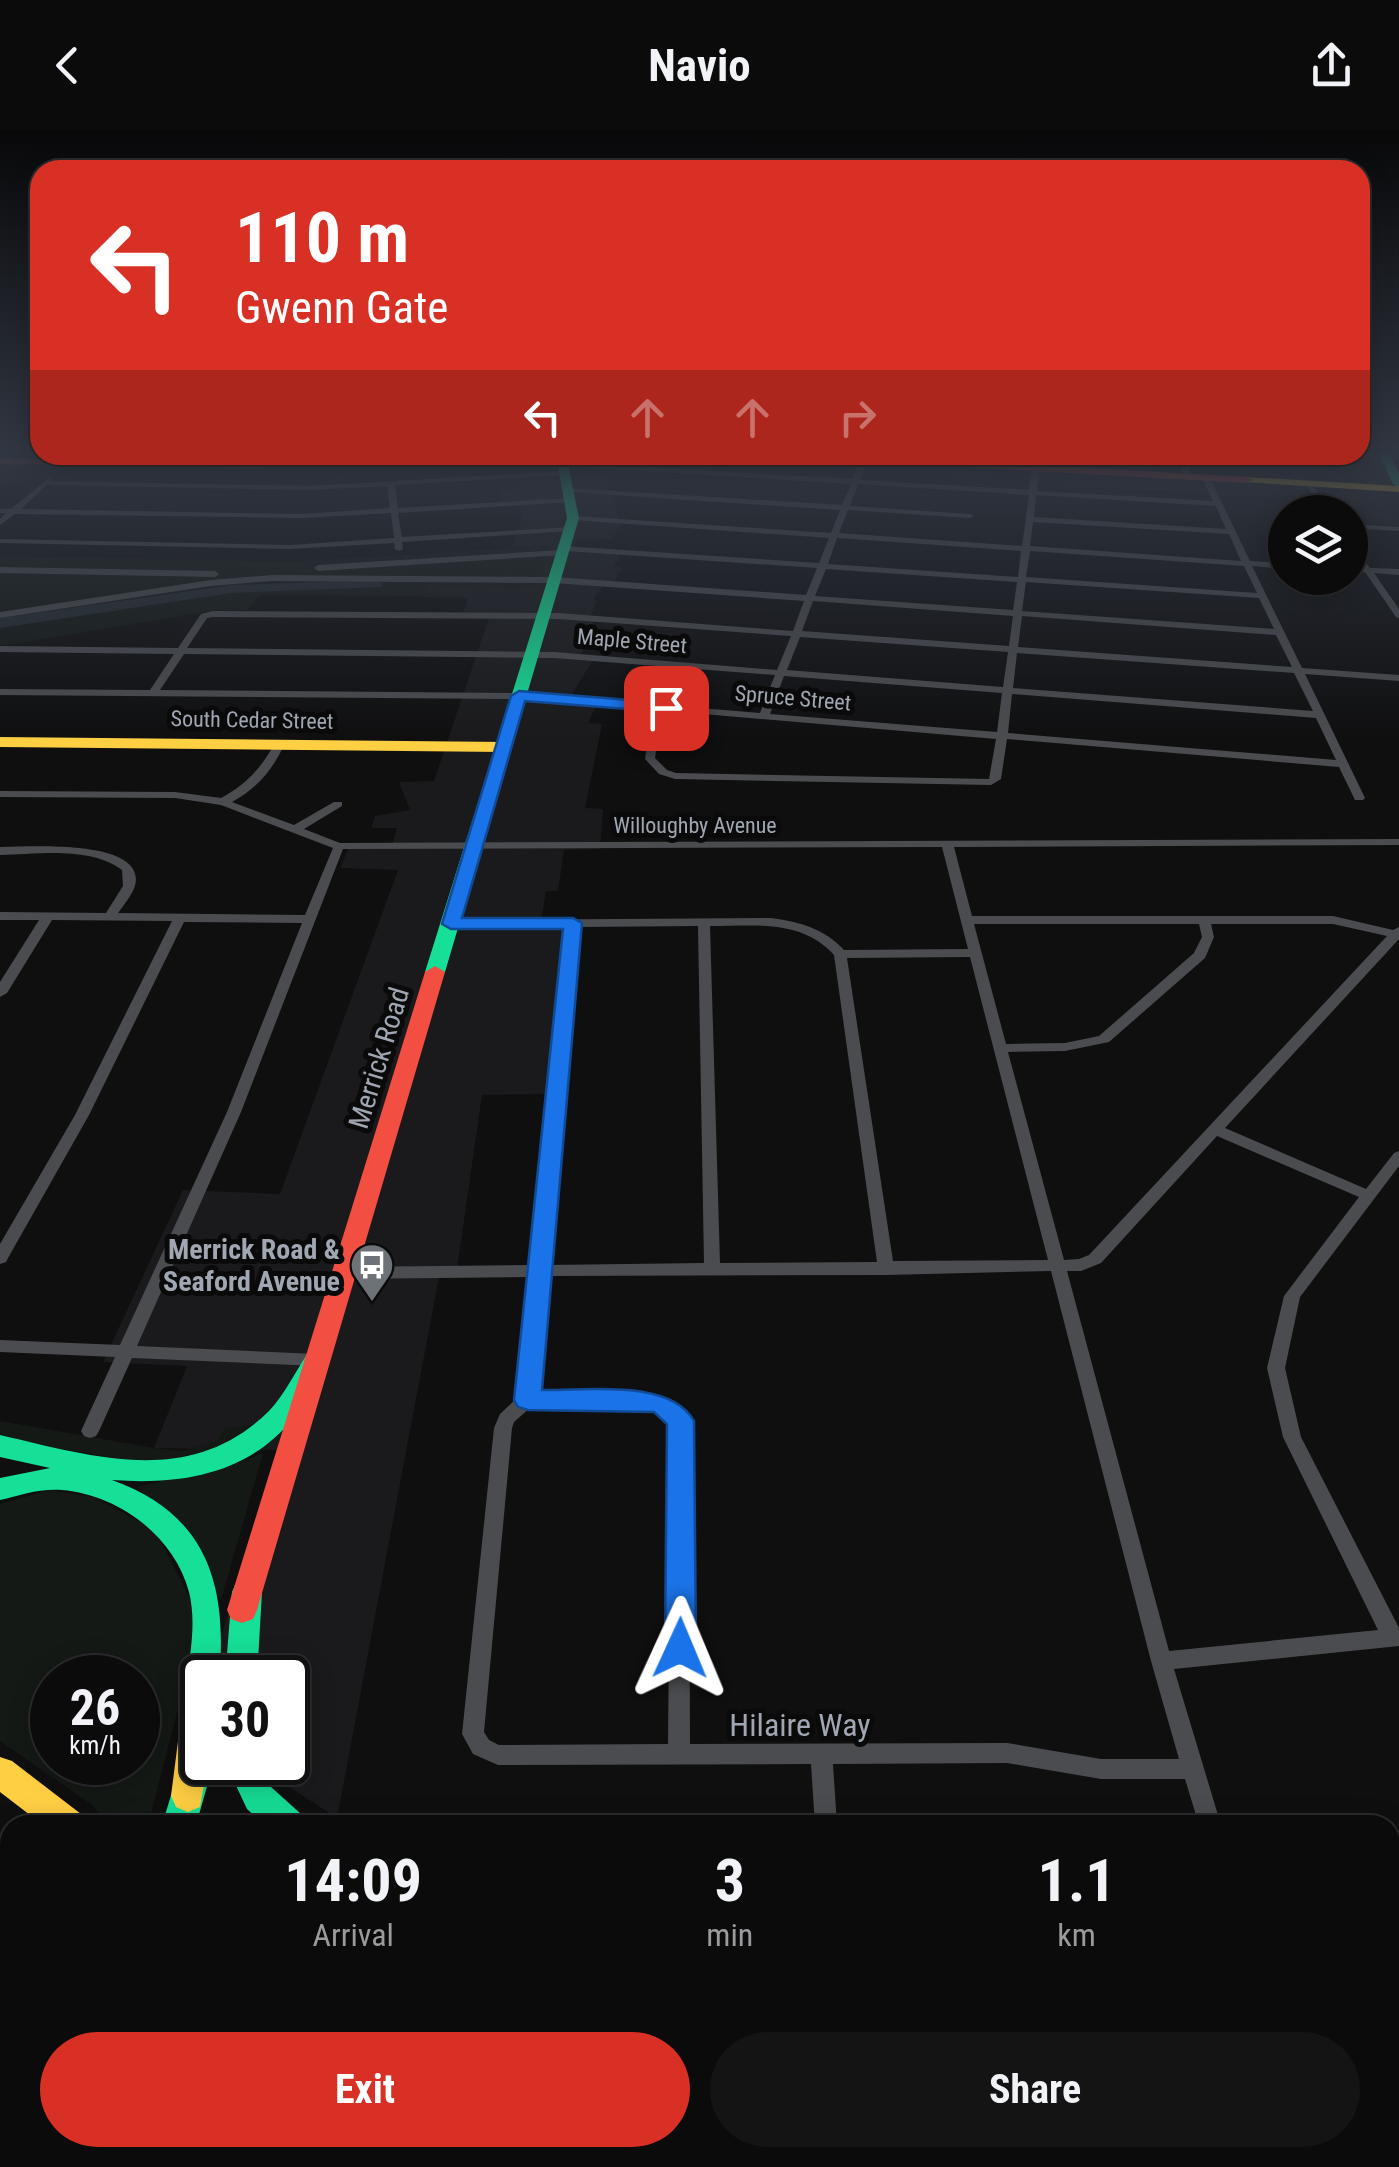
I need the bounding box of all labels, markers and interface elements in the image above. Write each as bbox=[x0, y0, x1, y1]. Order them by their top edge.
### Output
icon: back bbox=[40, 38, 95, 93]
icon: share bbox=[1304, 38, 1359, 93]
text: Navio bbox=[648, 39, 751, 92]
text: 110 m bbox=[235, 197, 409, 279]
icon: left bbox=[70, 200, 200, 330]
text: Gwenn Gate bbox=[235, 281, 448, 334]
icon: left bbox=[515, 390, 570, 445]
icon: ahead bbox=[620, 390, 675, 445]
icon: ahead bbox=[725, 390, 780, 445]
icon: right bbox=[830, 390, 885, 445]
map controls bbox=[1268, 495, 1368, 595]
button: layers bbox=[1268, 495, 1368, 595]
street label: Maple Street bbox=[576, 624, 688, 658]
pin bbox=[624, 666, 709, 751]
street label: Spruce Street bbox=[734, 680, 852, 716]
icon: arrive bbox=[639, 681, 694, 736]
street label: South Cedar Street bbox=[170, 706, 334, 734]
street label: Willoughby Avenue bbox=[613, 813, 777, 838]
street label: Merrick Road bbox=[342, 983, 416, 1133]
place label: Merrick Road & Seaford Avenue bbox=[163, 1233, 340, 1298]
bus stop icon: Merrick Road & Seaford Avenue bbox=[349, 1242, 395, 1303]
position arrow bbox=[628, 1596, 732, 1700]
speed limit sign: 30 bbox=[180, 1655, 310, 1785]
text: 26 bbox=[70, 1679, 120, 1737]
street label: Hilaire Way bbox=[729, 1706, 871, 1744]
text: km/h bbox=[69, 1731, 121, 1760]
text: 14:09 bbox=[284, 1845, 422, 1916]
text: 3 bbox=[715, 1845, 745, 1916]
text: 1.1 bbox=[1038, 1845, 1116, 1916]
text: Arrival bbox=[312, 1916, 394, 1954]
text: min bbox=[706, 1916, 753, 1954]
text: km bbox=[1057, 1916, 1096, 1954]
button: Exit bbox=[40, 2032, 690, 2147]
button: Share bbox=[710, 2032, 1360, 2147]

